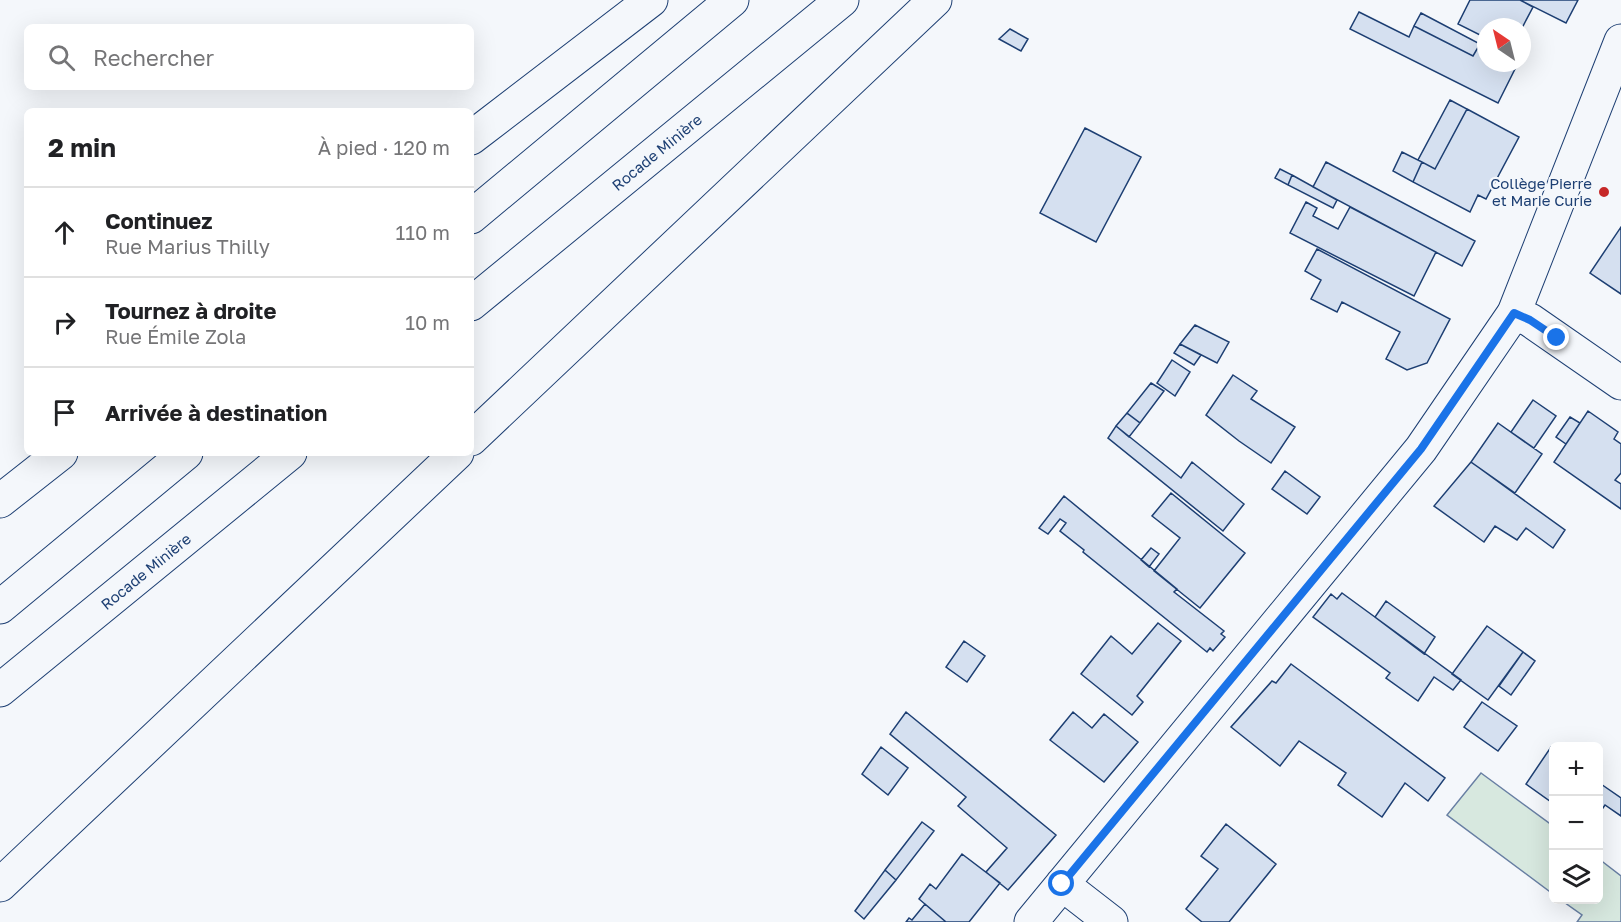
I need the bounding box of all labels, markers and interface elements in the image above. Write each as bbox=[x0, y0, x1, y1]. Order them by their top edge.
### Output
north arrow bbox=[1477, 18, 1531, 72]
search box bbox=[24, 24, 474, 90]
icon: search bbox=[45, 41, 78, 74]
text: Rechercher bbox=[93, 44, 214, 71]
street label: Rocade Minière bbox=[608, 110, 705, 194]
text: 2 min bbox=[48, 132, 116, 163]
text: À pied · 120 m bbox=[318, 135, 450, 159]
place label: Collège Pierre et Marie Curie bbox=[1490, 174, 1592, 209]
marker: Collège Pierre et Marie Curie bbox=[1597, 185, 1611, 199]
text: Continuez bbox=[105, 207, 212, 234]
icon: ahead bbox=[48, 216, 81, 249]
text: 110 m bbox=[396, 220, 450, 244]
text: Rue Marius Thilly bbox=[105, 234, 270, 258]
text: Tournez à droite bbox=[105, 297, 276, 324]
icon: right bbox=[48, 306, 81, 339]
text: 10 m bbox=[405, 310, 450, 334]
text: Rue Émile Zola bbox=[105, 324, 246, 348]
route end bbox=[1543, 324, 1569, 350]
icon: arrive bbox=[48, 396, 81, 429]
text: Arrivée à destination bbox=[105, 399, 327, 426]
street label: Rocade Minière bbox=[97, 529, 194, 613]
map controls bbox=[1549, 742, 1603, 904]
button: + bbox=[1549, 742, 1603, 796]
button: − bbox=[1549, 796, 1603, 850]
button: layers bbox=[1549, 850, 1603, 904]
route start bbox=[1048, 870, 1074, 896]

